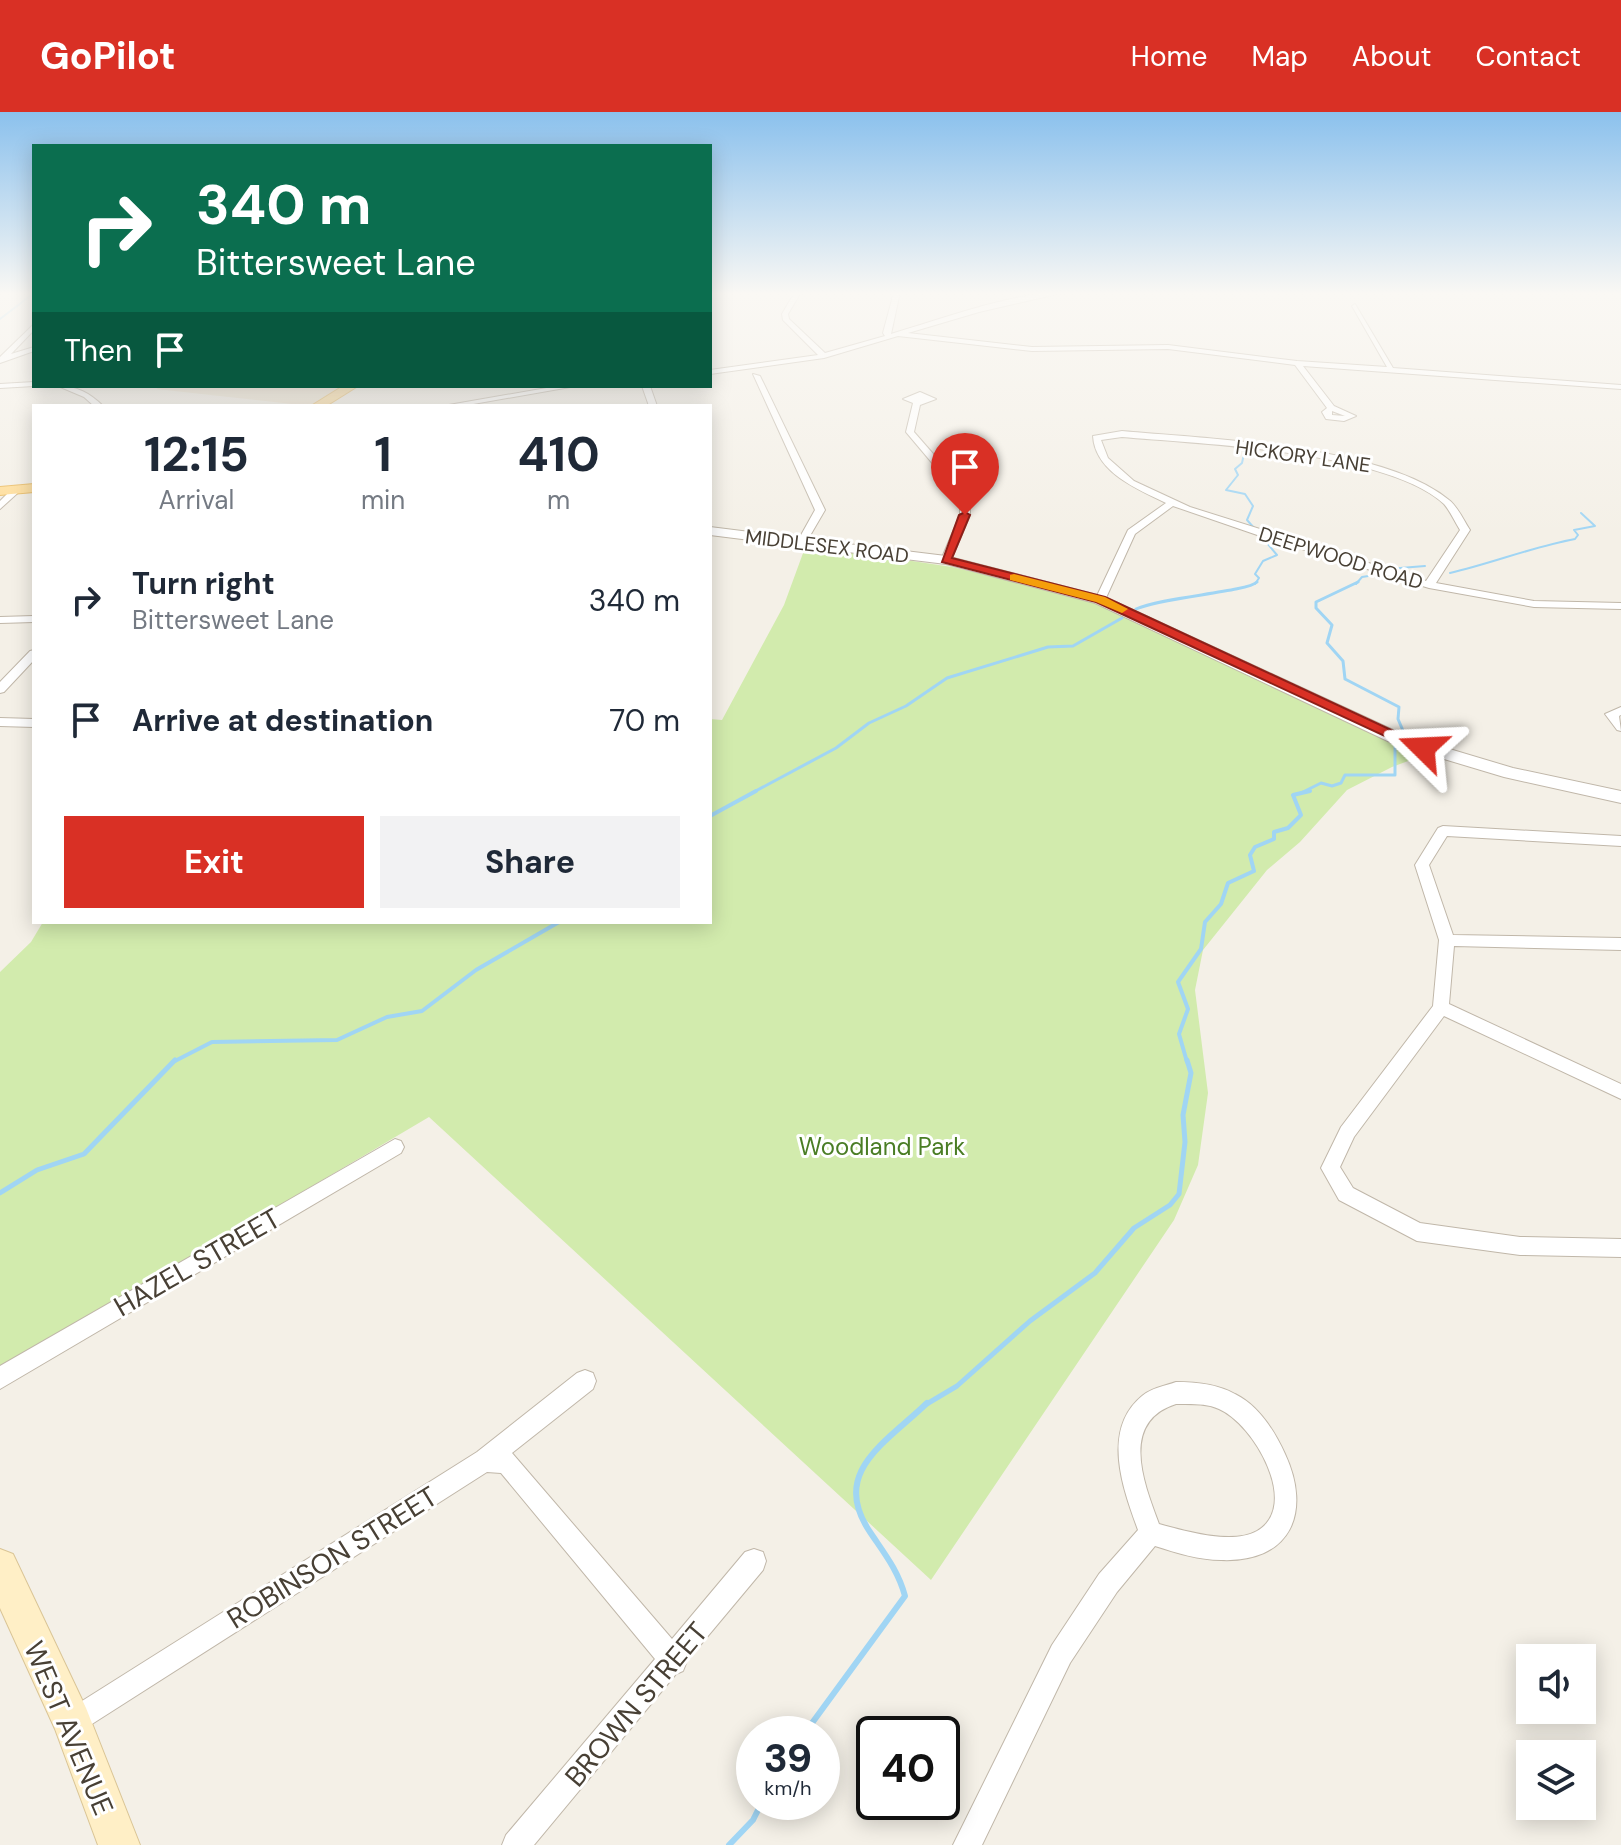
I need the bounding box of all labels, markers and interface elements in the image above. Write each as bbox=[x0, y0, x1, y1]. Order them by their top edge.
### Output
text: GoPilot bbox=[40, 31, 176, 81]
text: Home bbox=[1131, 38, 1207, 75]
text: Map bbox=[1251, 38, 1308, 75]
text: About bbox=[1352, 38, 1431, 75]
text: Contact bbox=[1475, 38, 1581, 75]
text: 340 m bbox=[196, 168, 371, 241]
icon: right bbox=[64, 176, 168, 280]
text: Bittersweet Lane bbox=[196, 239, 476, 286]
icon: arrive bbox=[148, 328, 192, 372]
text: Then bbox=[64, 331, 132, 370]
text: 12:15 bbox=[144, 423, 249, 486]
text: 1 bbox=[374, 423, 392, 486]
text: 410 bbox=[517, 423, 600, 486]
pin bbox=[931, 433, 999, 515]
street label: HICKORY LANE bbox=[1234, 434, 1372, 478]
icon: arrive bbox=[943, 445, 987, 489]
text: Arrival bbox=[159, 483, 234, 517]
text: min bbox=[361, 483, 405, 517]
text: m bbox=[547, 483, 570, 517]
street label: DEEPWOOD ROAD bbox=[1256, 521, 1426, 595]
street label: MIDDLESEX ROAD bbox=[744, 523, 910, 569]
text: Turn right bbox=[132, 564, 275, 603]
icon: right bbox=[64, 578, 108, 622]
text: 340 m bbox=[589, 581, 680, 620]
text: Bittersweet Lane bbox=[132, 603, 334, 637]
icon: arrive bbox=[64, 698, 108, 742]
text: Arrive at destination bbox=[132, 701, 433, 740]
text: 70 m bbox=[609, 701, 680, 740]
position arrow bbox=[1381, 706, 1465, 790]
button: Exit bbox=[64, 816, 364, 908]
button: Share bbox=[380, 816, 680, 908]
park label: Woodland Park bbox=[799, 1131, 965, 1162]
street label: HAZEL STREET bbox=[107, 1200, 287, 1325]
street label: ROBINSON STREET bbox=[220, 1478, 444, 1637]
street label: BROWN STREET bbox=[557, 1614, 716, 1794]
street label: WEST AVENUE bbox=[15, 1635, 122, 1821]
map controls bbox=[1516, 1644, 1596, 1820]
button: sound bbox=[1516, 1644, 1596, 1724]
speed limit sign: 40 bbox=[856, 1716, 960, 1820]
text: 39 bbox=[764, 1732, 812, 1784]
button: layers bbox=[1516, 1740, 1596, 1820]
text: km/h bbox=[764, 1775, 812, 1801]

